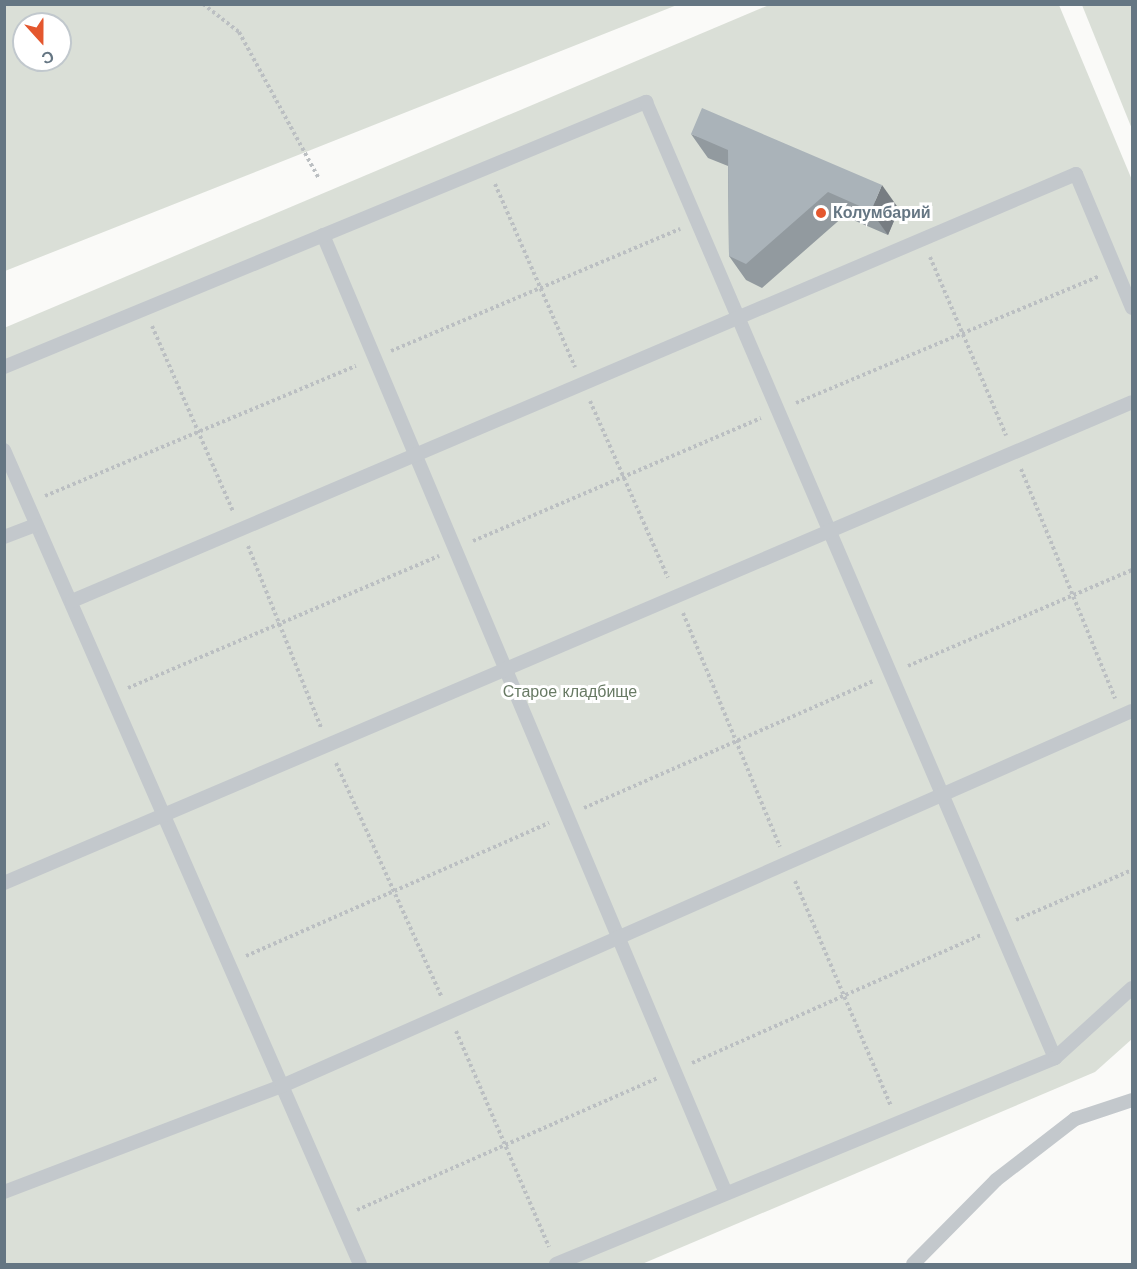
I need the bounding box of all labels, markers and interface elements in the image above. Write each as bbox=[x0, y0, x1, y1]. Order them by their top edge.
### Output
north arrow bbox=[12, 12, 72, 72]
text: С bbox=[39, 46, 57, 68]
place label: Колумбарий bbox=[833, 203, 931, 223]
marker: Колумбарий bbox=[814, 206, 828, 220]
park label: Старое кладбище bbox=[503, 682, 637, 702]

